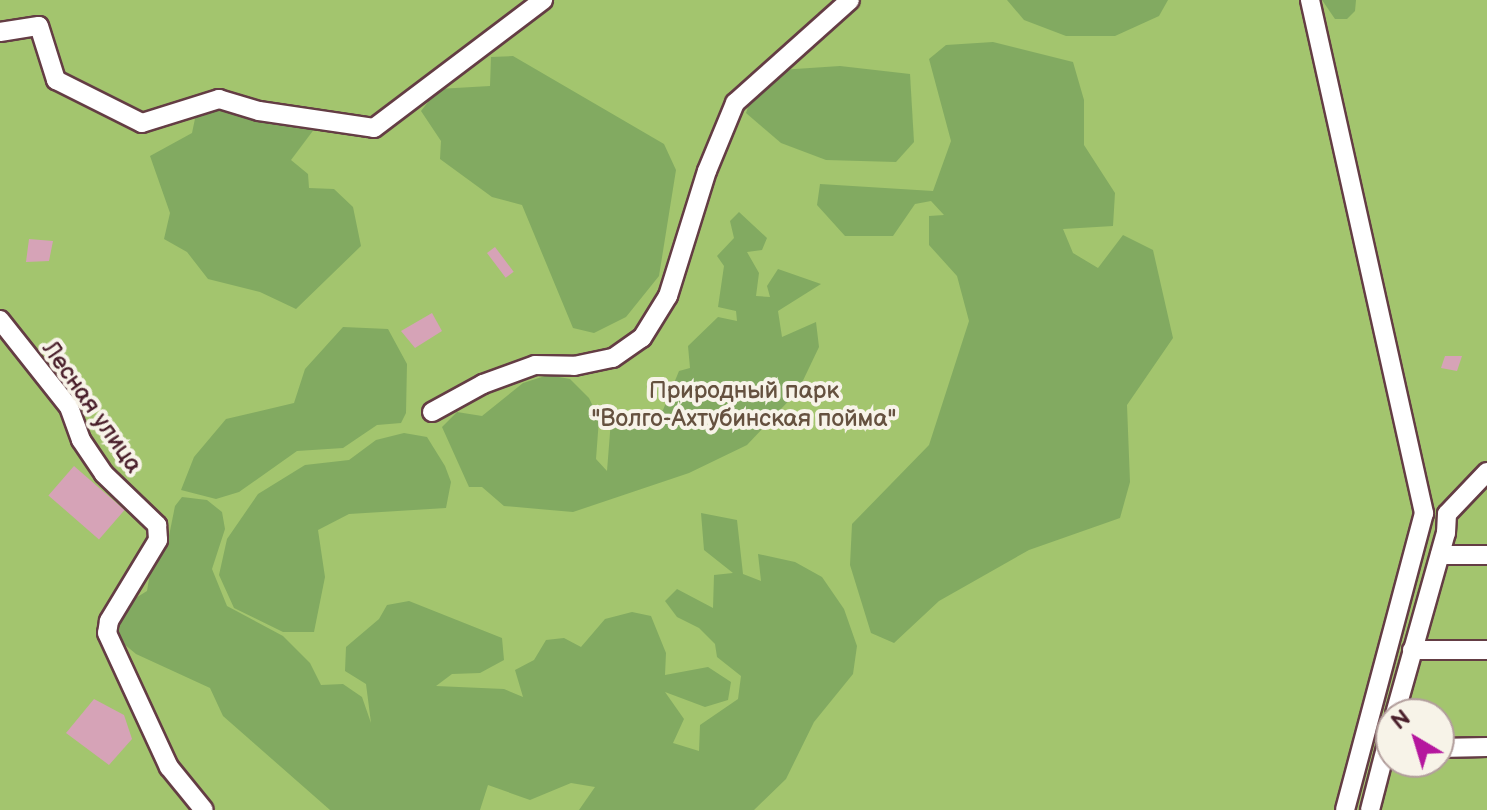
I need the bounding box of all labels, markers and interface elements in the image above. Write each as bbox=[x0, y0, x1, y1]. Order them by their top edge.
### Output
street label: Лесная улица bbox=[36, 336, 148, 478]
park label: Природный парк "Волго-Ахтубинская пойма" bbox=[591, 377, 897, 433]
north arrow bbox=[1375, 698, 1455, 778]
text: N bbox=[1386, 705, 1416, 736]

